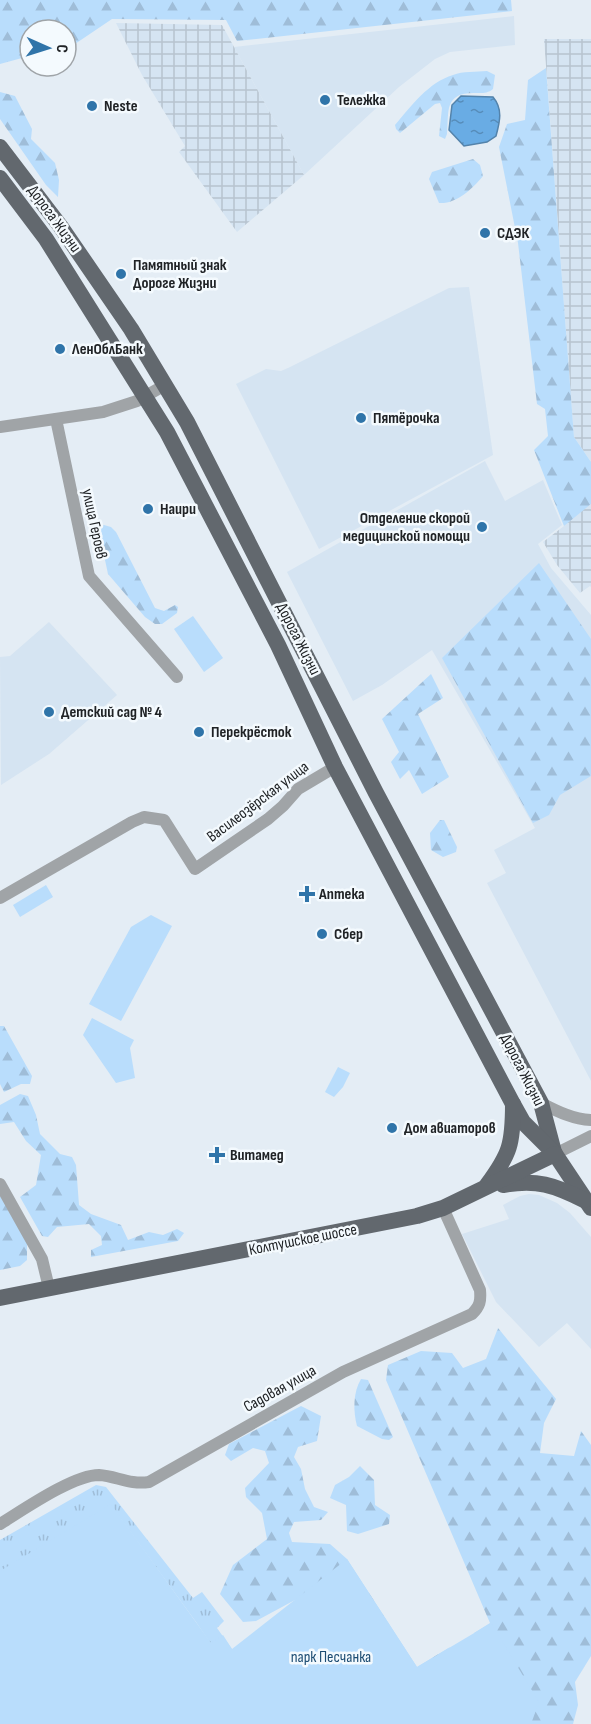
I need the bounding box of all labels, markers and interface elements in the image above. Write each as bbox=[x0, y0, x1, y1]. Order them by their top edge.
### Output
north arrow bbox=[18, 18, 78, 78]
text: С bbox=[52, 44, 71, 53]
place label: Тележка bbox=[337, 91, 386, 110]
marker: Тележка bbox=[318, 93, 332, 107]
place label: Neste bbox=[104, 97, 138, 116]
marker: Neste bbox=[85, 99, 99, 113]
street label: Дорога Жизни bbox=[23, 182, 85, 256]
place label: СДЭК bbox=[497, 224, 529, 243]
marker: СДЭК bbox=[478, 226, 492, 240]
place label: Памятный знак Дороге Жизни bbox=[133, 256, 227, 293]
marker: Памятный знак Дороге Жизни bbox=[114, 267, 128, 281]
place label: ЛенОблБанк bbox=[71, 340, 143, 359]
marker: ЛенОблБанк bbox=[53, 342, 67, 356]
place label: Пятёрочка bbox=[373, 409, 440, 428]
marker: Пятёрочка bbox=[354, 411, 368, 425]
street label: улица Героев bbox=[77, 487, 111, 561]
place label: Наири bbox=[160, 500, 196, 519]
marker: Наири bbox=[141, 502, 155, 516]
place label: Отделение скорой медицинской помощи bbox=[343, 509, 470, 546]
marker: Отделение скорой медицинской помощи bbox=[475, 520, 489, 534]
street label: Дорога Жизни bbox=[272, 600, 324, 678]
place label: Детский сад № 4 bbox=[61, 703, 163, 722]
marker: Детский сад № 4 bbox=[42, 705, 56, 719]
place label: Перекрёсток bbox=[211, 723, 292, 742]
marker: Перекрёсток bbox=[192, 725, 206, 739]
street label: Василеозёрская улица bbox=[203, 758, 313, 846]
place label: Аптека bbox=[318, 885, 365, 904]
marker: Аптека bbox=[300, 887, 314, 901]
place label: Сбер bbox=[334, 925, 363, 944]
marker: Сбер bbox=[315, 927, 329, 941]
street label: Дорога Жизни bbox=[496, 1031, 548, 1109]
place label: Дом авиаторов bbox=[404, 1119, 496, 1138]
marker: Дом авиаторов bbox=[385, 1121, 399, 1135]
marker: Витамед bbox=[208, 1146, 226, 1164]
place label: Витамед bbox=[230, 1146, 284, 1165]
street label: Колтушское шоссе bbox=[247, 1220, 359, 1260]
street label: Садовая улица bbox=[241, 1361, 319, 1417]
park label: парк Песчанка bbox=[291, 1648, 371, 1667]

